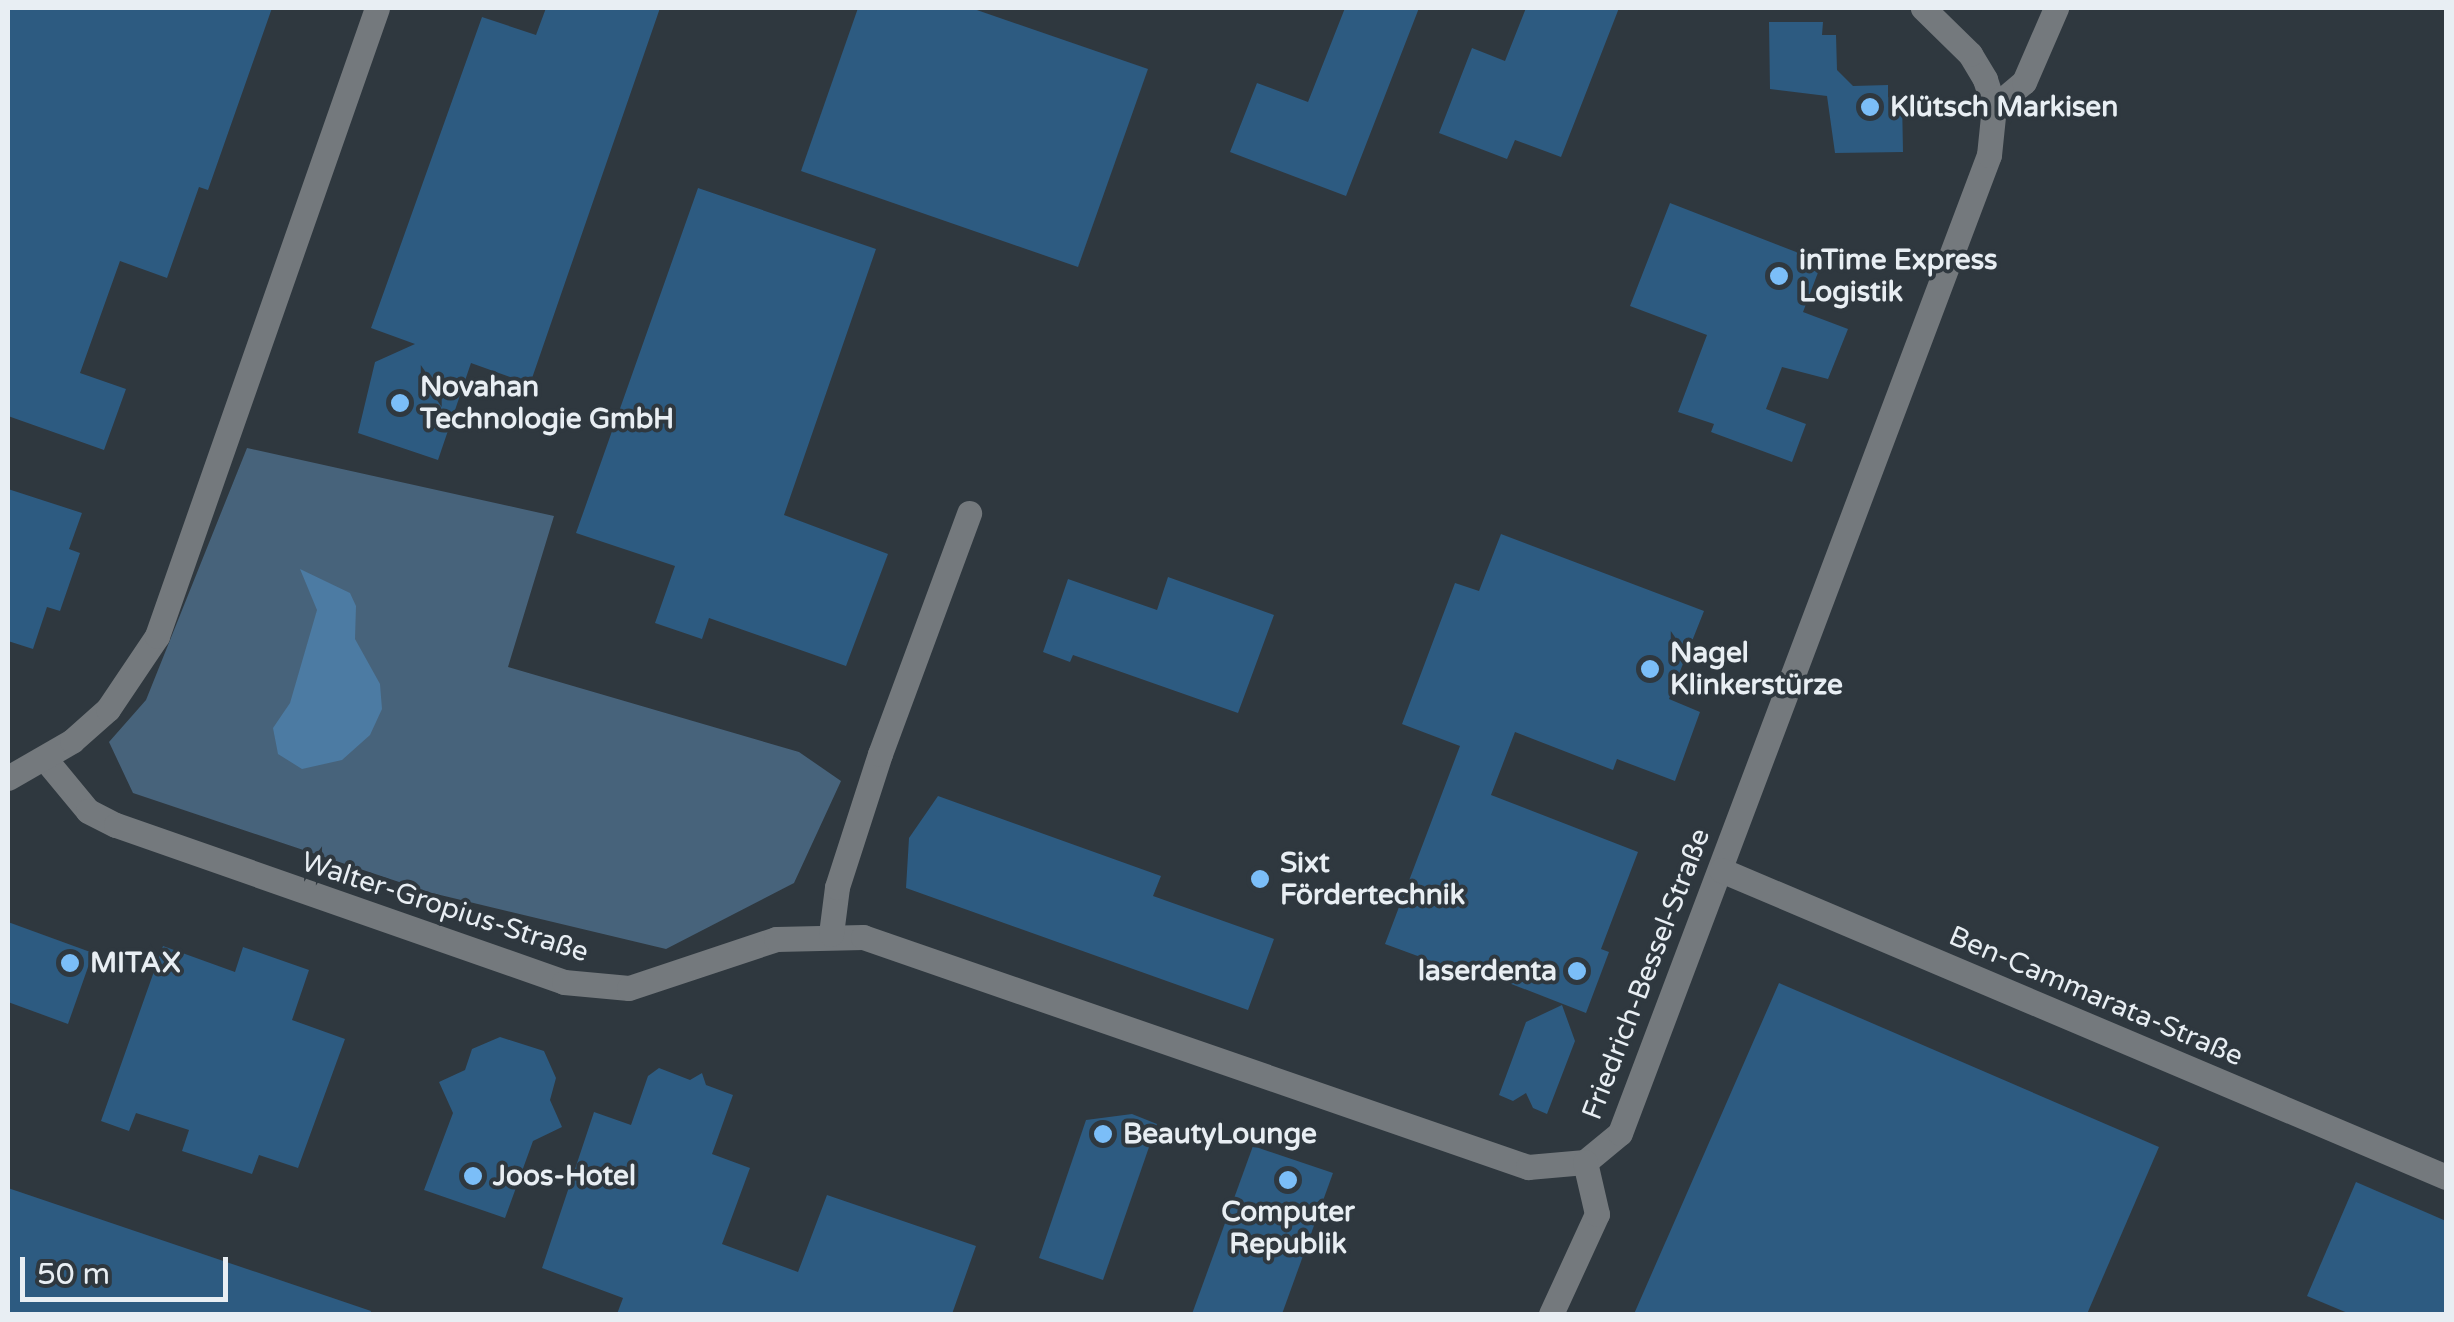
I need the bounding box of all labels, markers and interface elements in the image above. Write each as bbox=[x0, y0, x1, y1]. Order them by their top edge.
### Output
place label: Klütsch Markisen bbox=[1890, 90, 2118, 124]
marker: Klütsch Markisen bbox=[1859, 96, 1881, 118]
place label: inTime Express Logistik bbox=[1799, 243, 1998, 309]
marker: inTime Express Logistik bbox=[1768, 265, 1790, 287]
place label: Novahan Technologie GmbH bbox=[420, 370, 674, 436]
marker: Novahan Technologie GmbH bbox=[389, 392, 411, 414]
place label: Nagel Klinkerstürze bbox=[1670, 636, 1843, 702]
marker: Nagel Klinkerstürze bbox=[1639, 658, 1661, 680]
street label: Friedrich-Bessel-Straße bbox=[1575, 824, 1717, 1124]
street label: Walter-Gropius-Straße bbox=[297, 845, 593, 969]
place label: Sixt Fördertechnik bbox=[1280, 846, 1465, 912]
marker: Sixt Fördertechnik bbox=[1249, 868, 1271, 890]
street label: Ben-Cammarata-Straße bbox=[1944, 919, 2248, 1073]
place label: MITAX bbox=[90, 946, 181, 980]
marker: MITAX bbox=[59, 952, 81, 974]
place label: laserdenta bbox=[1418, 954, 1557, 988]
marker: laserdenta bbox=[1566, 960, 1588, 982]
place label: BeautyLounge bbox=[1123, 1117, 1317, 1151]
marker: BeautyLounge bbox=[1092, 1123, 1114, 1145]
place label: Joos-Hotel bbox=[493, 1159, 636, 1193]
marker: Joos-Hotel bbox=[462, 1165, 484, 1187]
marker: Computer Republik bbox=[1277, 1169, 1299, 1191]
place label: Computer Republik bbox=[1221, 1195, 1355, 1261]
scale bar bbox=[25, 1237, 232, 1299]
text: 50 m bbox=[37, 1256, 110, 1293]

